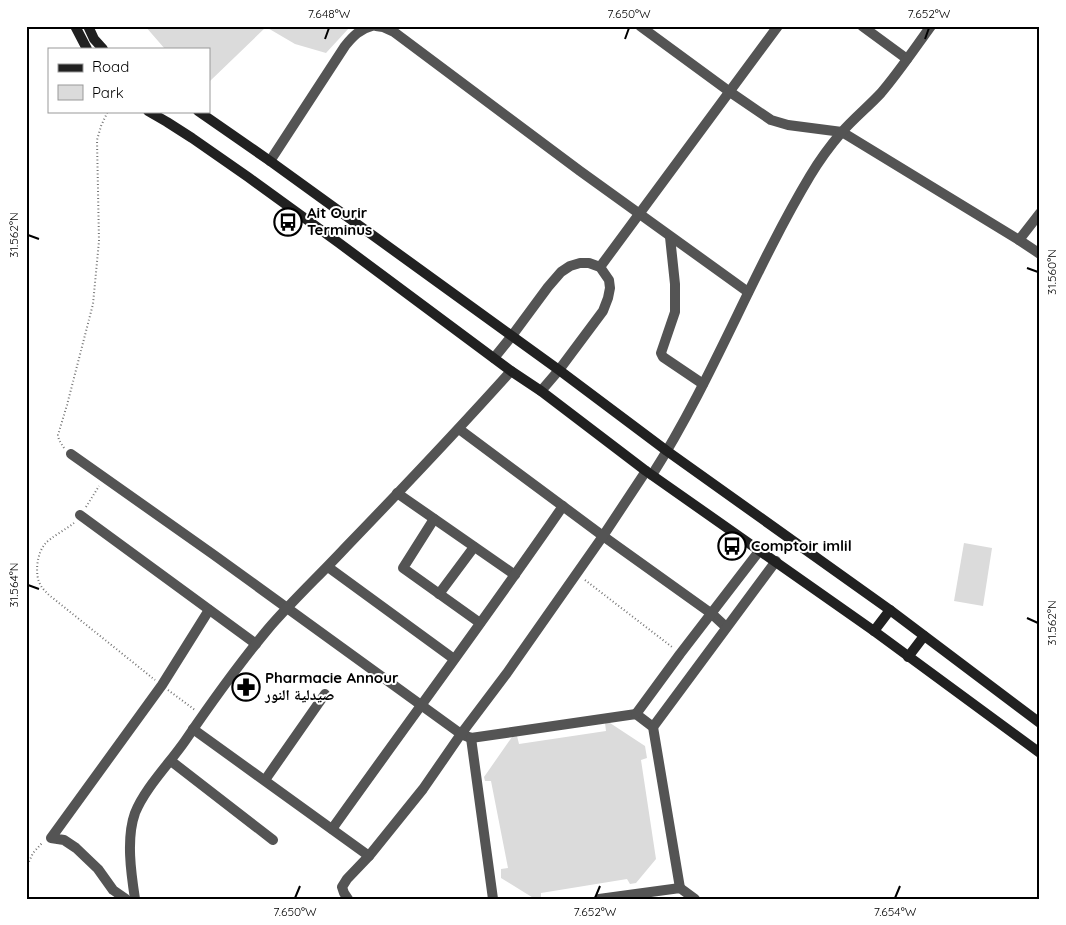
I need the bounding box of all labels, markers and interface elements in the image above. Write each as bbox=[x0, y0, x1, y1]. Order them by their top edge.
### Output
text: 7.648°W bbox=[308, 6, 351, 21]
text: 7.650°W bbox=[607, 6, 651, 21]
text: 7.652°W bbox=[908, 6, 951, 21]
legend bbox=[48, 48, 210, 112]
text: Road bbox=[92, 57, 129, 76]
text: Park bbox=[92, 83, 124, 102]
place label: Ait Ourir Terminus bbox=[307, 203, 372, 239]
bus stop icon: Ait Ourir Terminus bbox=[273, 207, 303, 237]
text: 31.562°N bbox=[6, 212, 21, 258]
text: 31.560°N bbox=[1044, 249, 1059, 295]
bus stop icon: Comptoir imlil bbox=[717, 531, 747, 561]
place label: Comptoir imlil bbox=[751, 536, 852, 555]
text: 31.564°N bbox=[6, 562, 21, 608]
text: 31.562°N bbox=[1044, 600, 1059, 646]
place label: Pharmacie Annour صيدلية النور bbox=[264, 668, 399, 704]
pharmacy icon: Pharmacie Annour صيدلية النور bbox=[231, 672, 261, 702]
text: 7.650°W bbox=[273, 904, 317, 919]
text: 7.652°W bbox=[574, 904, 617, 919]
text: 7.654°W bbox=[874, 904, 917, 919]

